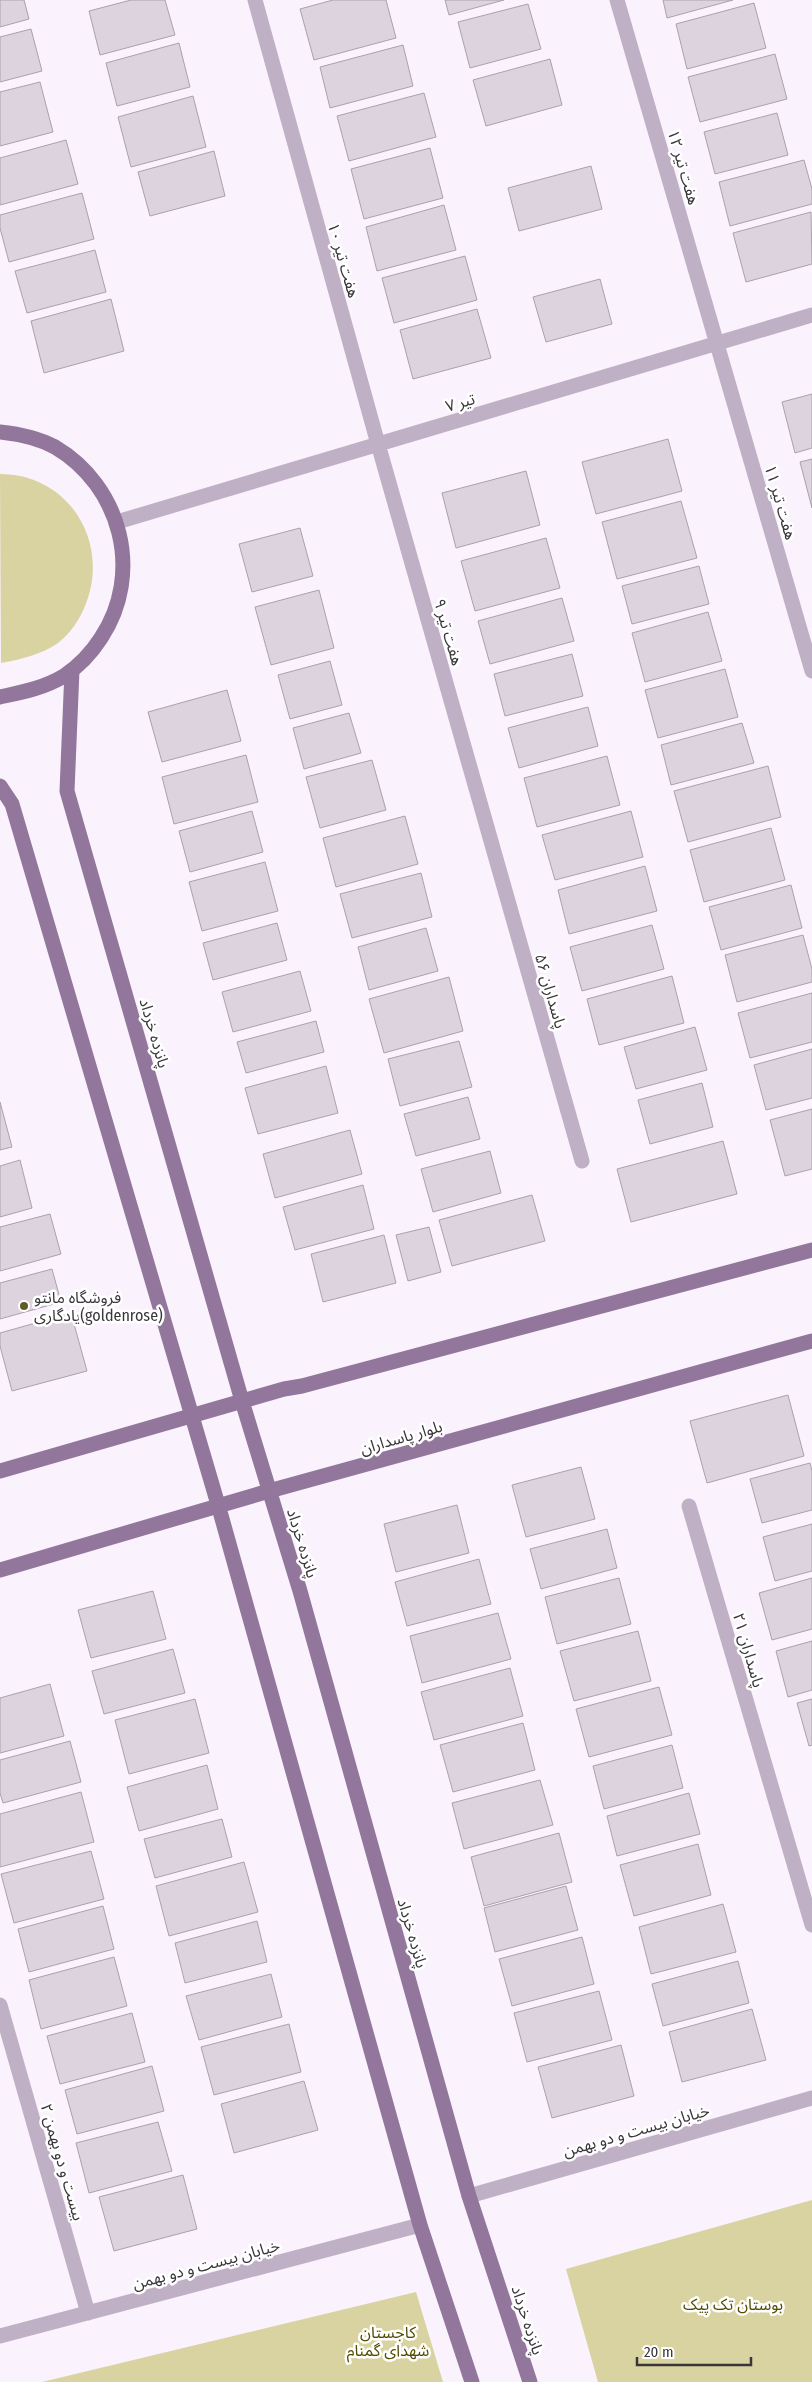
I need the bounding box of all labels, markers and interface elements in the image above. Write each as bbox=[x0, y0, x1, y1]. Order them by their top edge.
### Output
street label: هفت تیر ۱۲ bbox=[664, 127, 703, 207]
street label: هفت تیر ۱۰ bbox=[324, 220, 363, 300]
street label: ۷ تیر bbox=[443, 389, 478, 416]
street label: هفت تیر ۱۱ bbox=[761, 462, 800, 542]
street label: هفت تیر ۹ bbox=[430, 597, 467, 668]
street label: پاسداران ۵۶ bbox=[530, 952, 570, 1031]
street label: پانزده خرداد bbox=[134, 996, 174, 1071]
place label: فروشگاه مانتو یادگاری(goldenrose) bbox=[34, 1288, 163, 1325]
marker: فروشگاه مانتو یادگاری(goldenrose) bbox=[18, 1300, 30, 1312]
street label: بلوار پاسداران bbox=[358, 1417, 445, 1459]
street label: پانزده خرداد bbox=[282, 1506, 322, 1581]
street label: پاسداران ۲۱ bbox=[728, 1611, 768, 1690]
street label: پانزده خرداد bbox=[392, 1896, 432, 1971]
street label: خیابان بیست و دو بهمن bbox=[561, 2100, 712, 2161]
street label: بیست و دو بهمن ۲ bbox=[37, 2101, 88, 2223]
street label: خیابان بیست و دو بهمن bbox=[130, 2236, 282, 2293]
street label: پانزده خرداد bbox=[506, 2283, 548, 2358]
park label: بوستان تک پیک bbox=[683, 2295, 783, 2315]
park label: کاجستان شهدای گمنام bbox=[347, 2323, 429, 2363]
scale bar bbox=[637, 2334, 751, 2366]
text: 20 m bbox=[644, 2343, 674, 2361]

